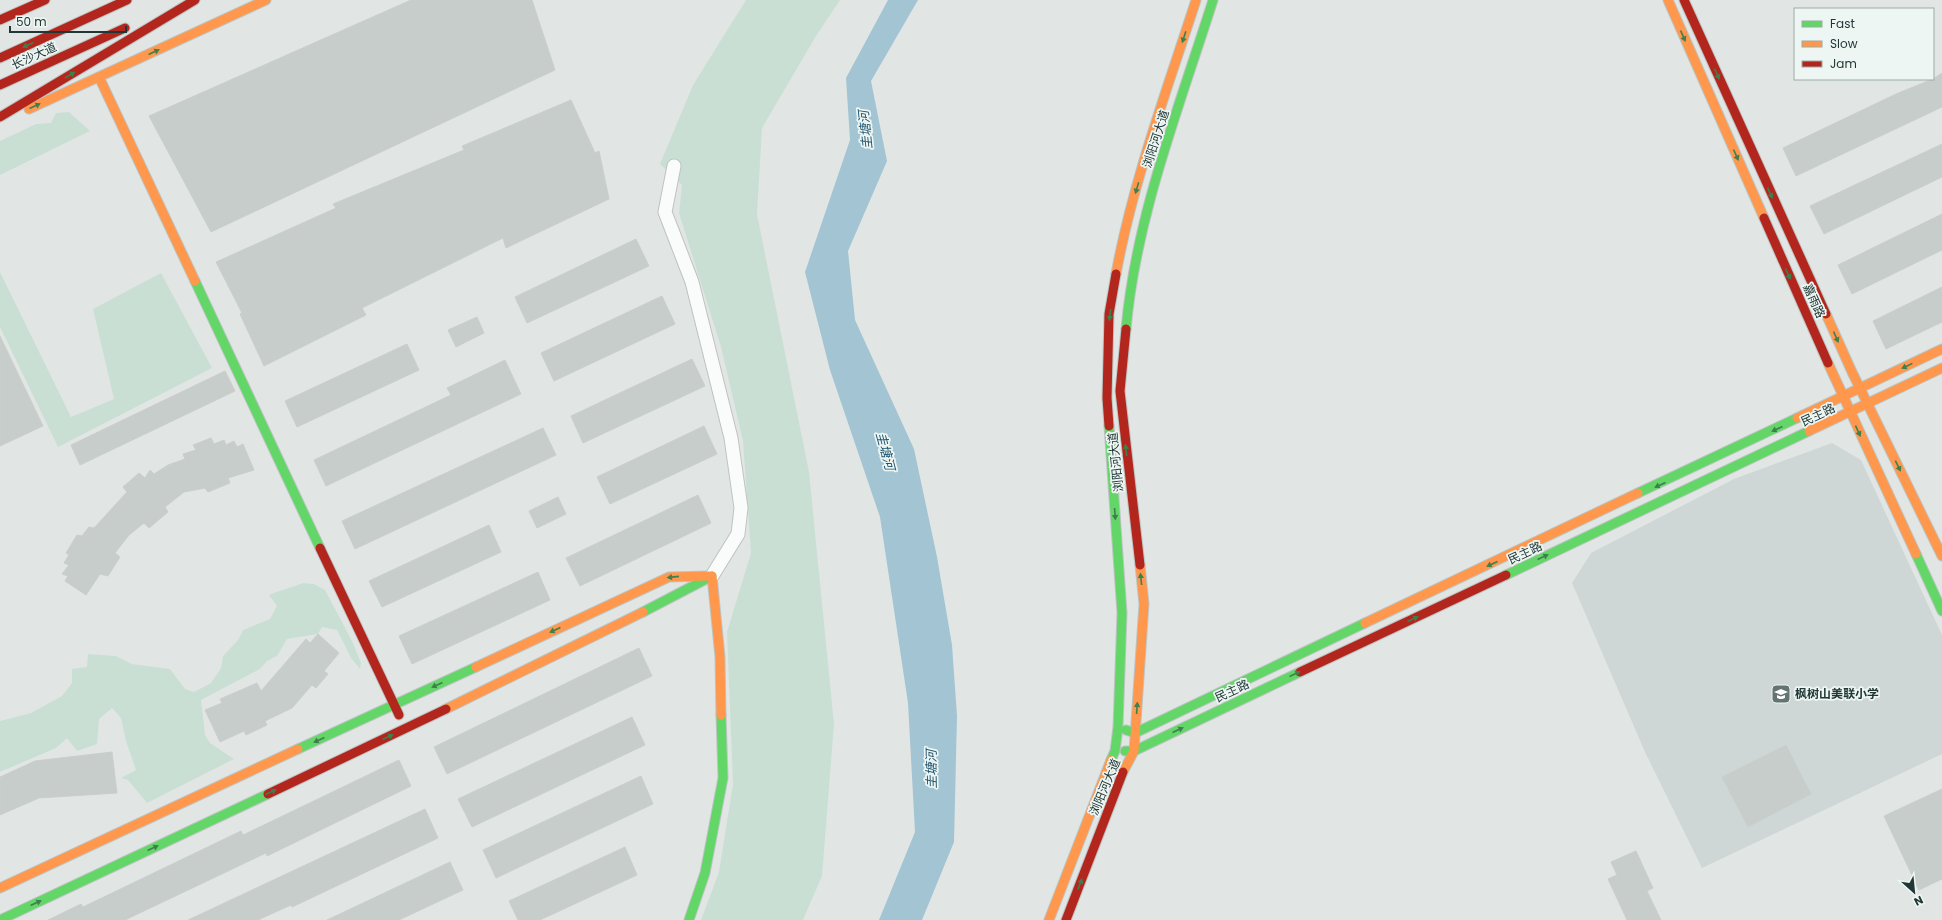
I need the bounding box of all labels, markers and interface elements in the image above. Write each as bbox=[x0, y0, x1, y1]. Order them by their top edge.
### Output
scale bar bbox=[10, 8, 126, 34]
legend bbox=[1794, 8, 1934, 80]
text: 50 m bbox=[16, 13, 47, 30]
text: Fast bbox=[1830, 15, 1855, 32]
one-way arrow bbox=[1680, 30, 1686, 41]
one-way arrow bbox=[1181, 31, 1187, 43]
text: Slow bbox=[1830, 35, 1858, 52]
street label: 长沙大道 bbox=[8, 38, 59, 73]
one-way arrow bbox=[23, 42, 34, 48]
one-way arrow bbox=[148, 49, 159, 55]
text: Jam bbox=[1830, 55, 1857, 72]
one-way arrow bbox=[1714, 68, 1720, 80]
one-way arrow bbox=[65, 71, 75, 79]
one-way arrow bbox=[30, 103, 41, 109]
water label: 圭塘河 bbox=[854, 107, 877, 150]
street label: 浏阳河大道 bbox=[1138, 108, 1173, 170]
one-way arrow bbox=[1733, 149, 1739, 160]
one-way arrow bbox=[1134, 182, 1140, 194]
one-way arrow bbox=[1767, 187, 1773, 198]
one-way arrow bbox=[1785, 268, 1791, 279]
street label: 嘉雨路 bbox=[1799, 281, 1830, 321]
one-way arrow bbox=[1107, 309, 1113, 321]
one-way arrow bbox=[1833, 331, 1839, 343]
one-way arrow bbox=[1901, 363, 1913, 369]
street label: 民主路 bbox=[1798, 399, 1838, 430]
one-way arrow bbox=[1855, 425, 1861, 436]
one-way arrow bbox=[1772, 426, 1783, 432]
water label: 圭塘河 bbox=[871, 430, 901, 475]
street label: 浏阳河大道 bbox=[1104, 431, 1127, 493]
one-way arrow bbox=[1123, 443, 1129, 456]
one-way arrow bbox=[1895, 461, 1901, 472]
one-way arrow bbox=[1654, 482, 1666, 488]
one-way arrow bbox=[1111, 508, 1118, 520]
street label: 民主路 bbox=[1505, 537, 1545, 568]
one-way arrow bbox=[1537, 554, 1549, 560]
one-way arrow bbox=[1486, 561, 1497, 567]
one-way arrow bbox=[1138, 573, 1144, 585]
one-way arrow bbox=[667, 574, 679, 581]
one-way arrow bbox=[1407, 616, 1419, 622]
one-way arrow bbox=[549, 627, 561, 633]
one-way arrow bbox=[1290, 671, 1301, 677]
street label: 民主路 bbox=[1212, 675, 1252, 706]
one-way arrow bbox=[431, 682, 443, 688]
school or university icon: 枫树山美联小学 bbox=[1770, 683, 1792, 705]
place label: 枫树山美联小学 bbox=[1795, 685, 1879, 702]
one-way arrow bbox=[1133, 702, 1140, 714]
one-way arrow bbox=[1172, 727, 1183, 733]
one-way arrow bbox=[382, 734, 394, 740]
one-way arrow bbox=[313, 737, 325, 743]
water label: 圭塘河 bbox=[922, 746, 941, 789]
street label: 浏阳河大道 bbox=[1085, 756, 1124, 818]
one-way arrow bbox=[265, 789, 276, 795]
one-way arrow bbox=[147, 845, 159, 851]
north arrow bbox=[1894, 872, 1934, 912]
one-way arrow bbox=[1077, 877, 1083, 889]
text: N bbox=[1911, 892, 1926, 910]
one-way arrow bbox=[30, 900, 41, 906]

